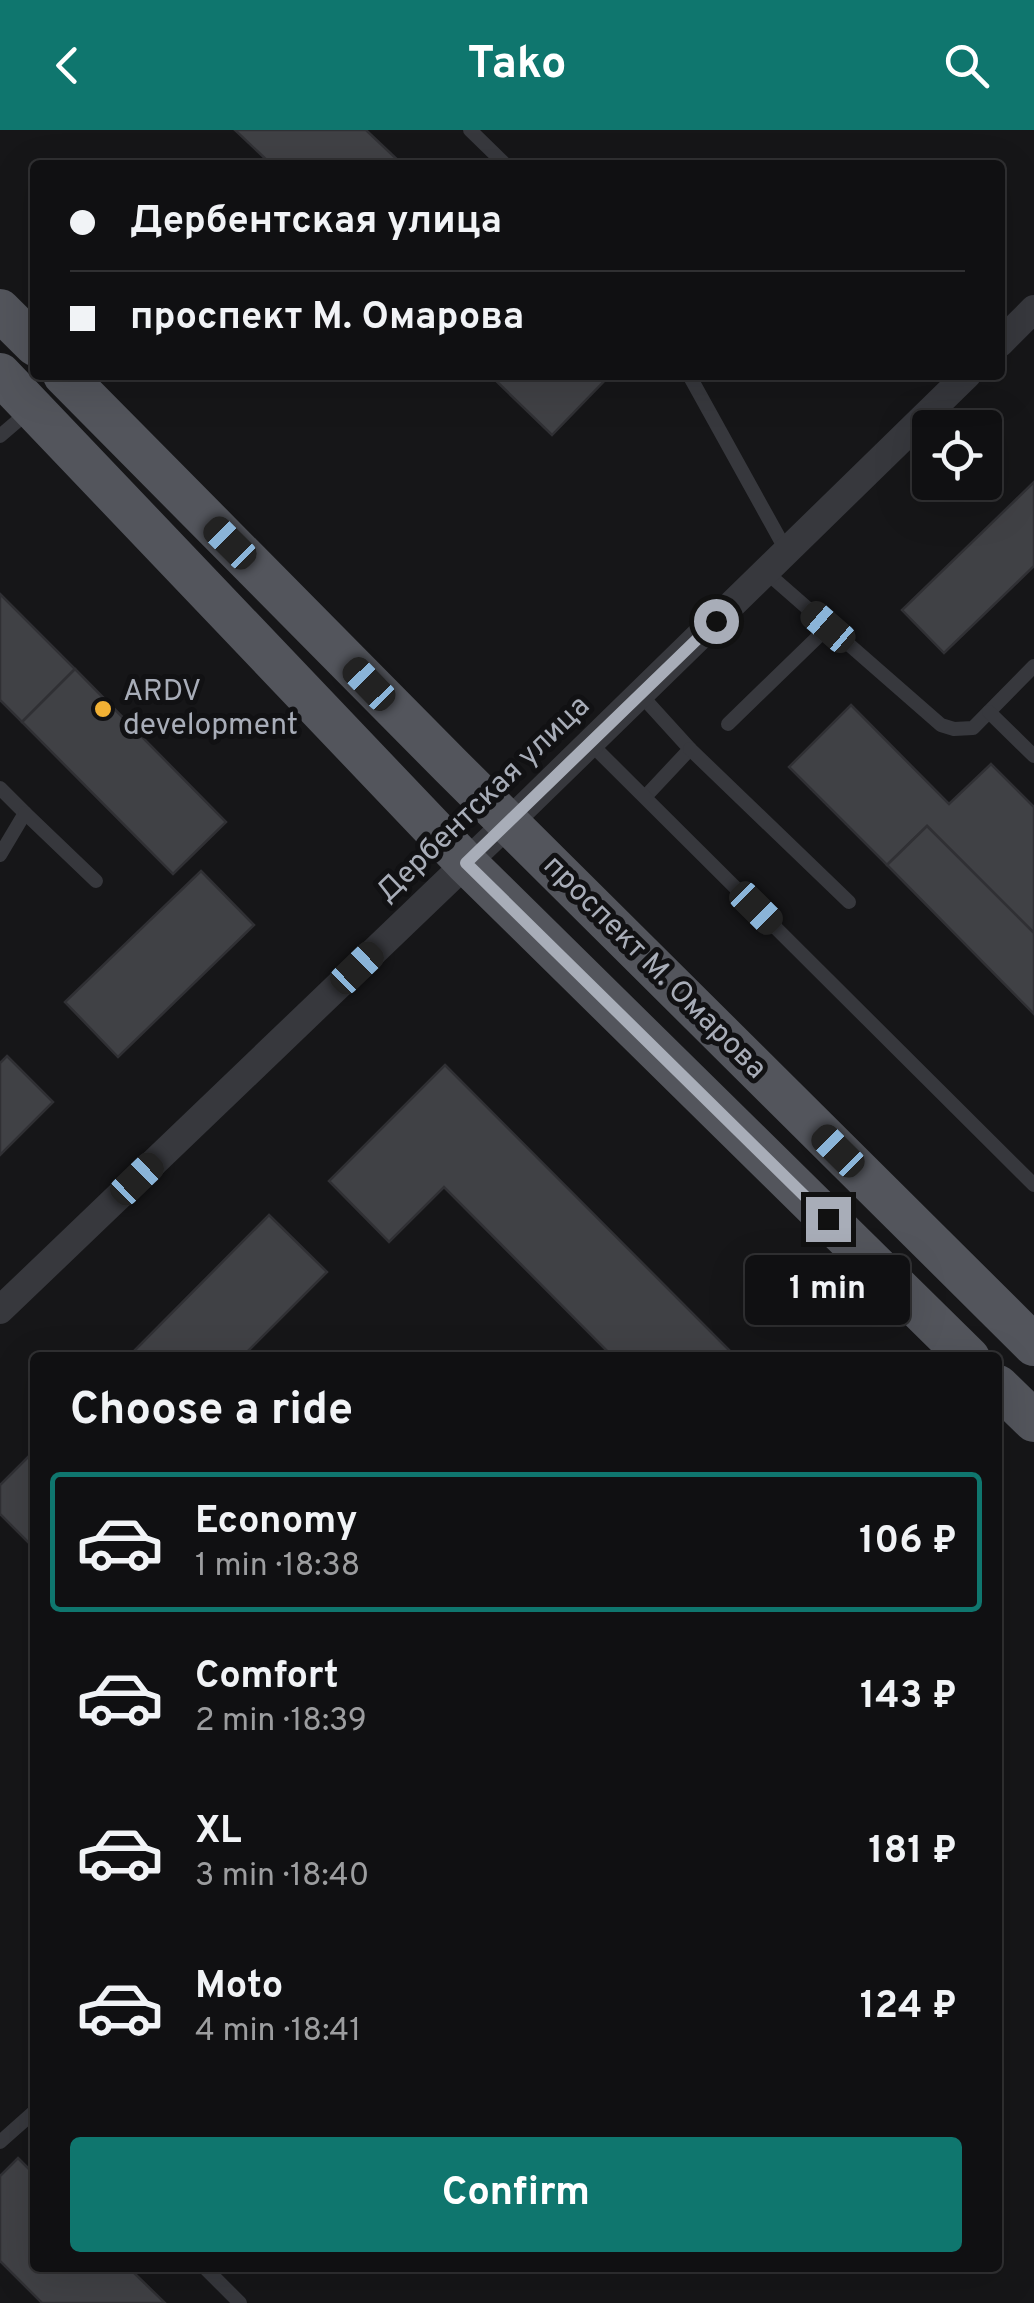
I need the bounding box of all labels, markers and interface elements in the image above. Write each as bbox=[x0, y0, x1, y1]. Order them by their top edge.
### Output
text: Tako bbox=[468, 37, 566, 94]
icon: back bbox=[40, 38, 95, 93]
icon: search bbox=[939, 38, 994, 93]
text: Дербентская улица bbox=[130, 198, 502, 247]
text: проспект М. Омарова bbox=[130, 294, 524, 343]
map controls bbox=[912, 410, 1002, 500]
button: locate bbox=[912, 410, 1002, 500]
car bbox=[198, 511, 262, 575]
car bbox=[796, 596, 860, 658]
route start bbox=[694, 599, 739, 644]
car bbox=[337, 652, 401, 716]
place label: ARDV development bbox=[123, 674, 298, 745]
street label: Дербентская улица bbox=[370, 689, 598, 911]
marker: ARDV development bbox=[92, 698, 114, 720]
street label: проспект М. Омарова bbox=[534, 848, 774, 1088]
car bbox=[724, 876, 788, 940]
car bbox=[325, 936, 389, 1000]
car bbox=[806, 1119, 870, 1183]
car bbox=[105, 1147, 169, 1211]
route end bbox=[806, 1197, 851, 1242]
callout: 1 min bbox=[746, 1254, 910, 1324]
text: 1 min bbox=[789, 1270, 866, 1310]
text: Choose a ride bbox=[70, 1383, 353, 1440]
icon: car bbox=[75, 1497, 165, 1587]
text: Economy bbox=[195, 1498, 357, 1547]
text: 106 ₽ bbox=[859, 1518, 957, 1567]
text: 1 min · 18:38 bbox=[195, 1547, 360, 1587]
icon: car bbox=[75, 1652, 165, 1742]
text: Comfort bbox=[195, 1653, 339, 1702]
text: 143 ₽ bbox=[860, 1673, 957, 1722]
text: 2 min · 18:39 bbox=[195, 1702, 367, 1742]
icon: car bbox=[75, 1807, 165, 1897]
text: XL bbox=[195, 1808, 242, 1857]
text: 181 ₽ bbox=[868, 1828, 957, 1877]
text: 3 min · 18:40 bbox=[195, 1857, 369, 1897]
icon: car bbox=[75, 1962, 165, 2052]
text: Moto bbox=[195, 1963, 283, 2012]
text: 124 ₽ bbox=[860, 1983, 957, 2032]
text: 4 min · 18:41 bbox=[195, 2012, 361, 2052]
button: Confirm bbox=[70, 2137, 962, 2252]

